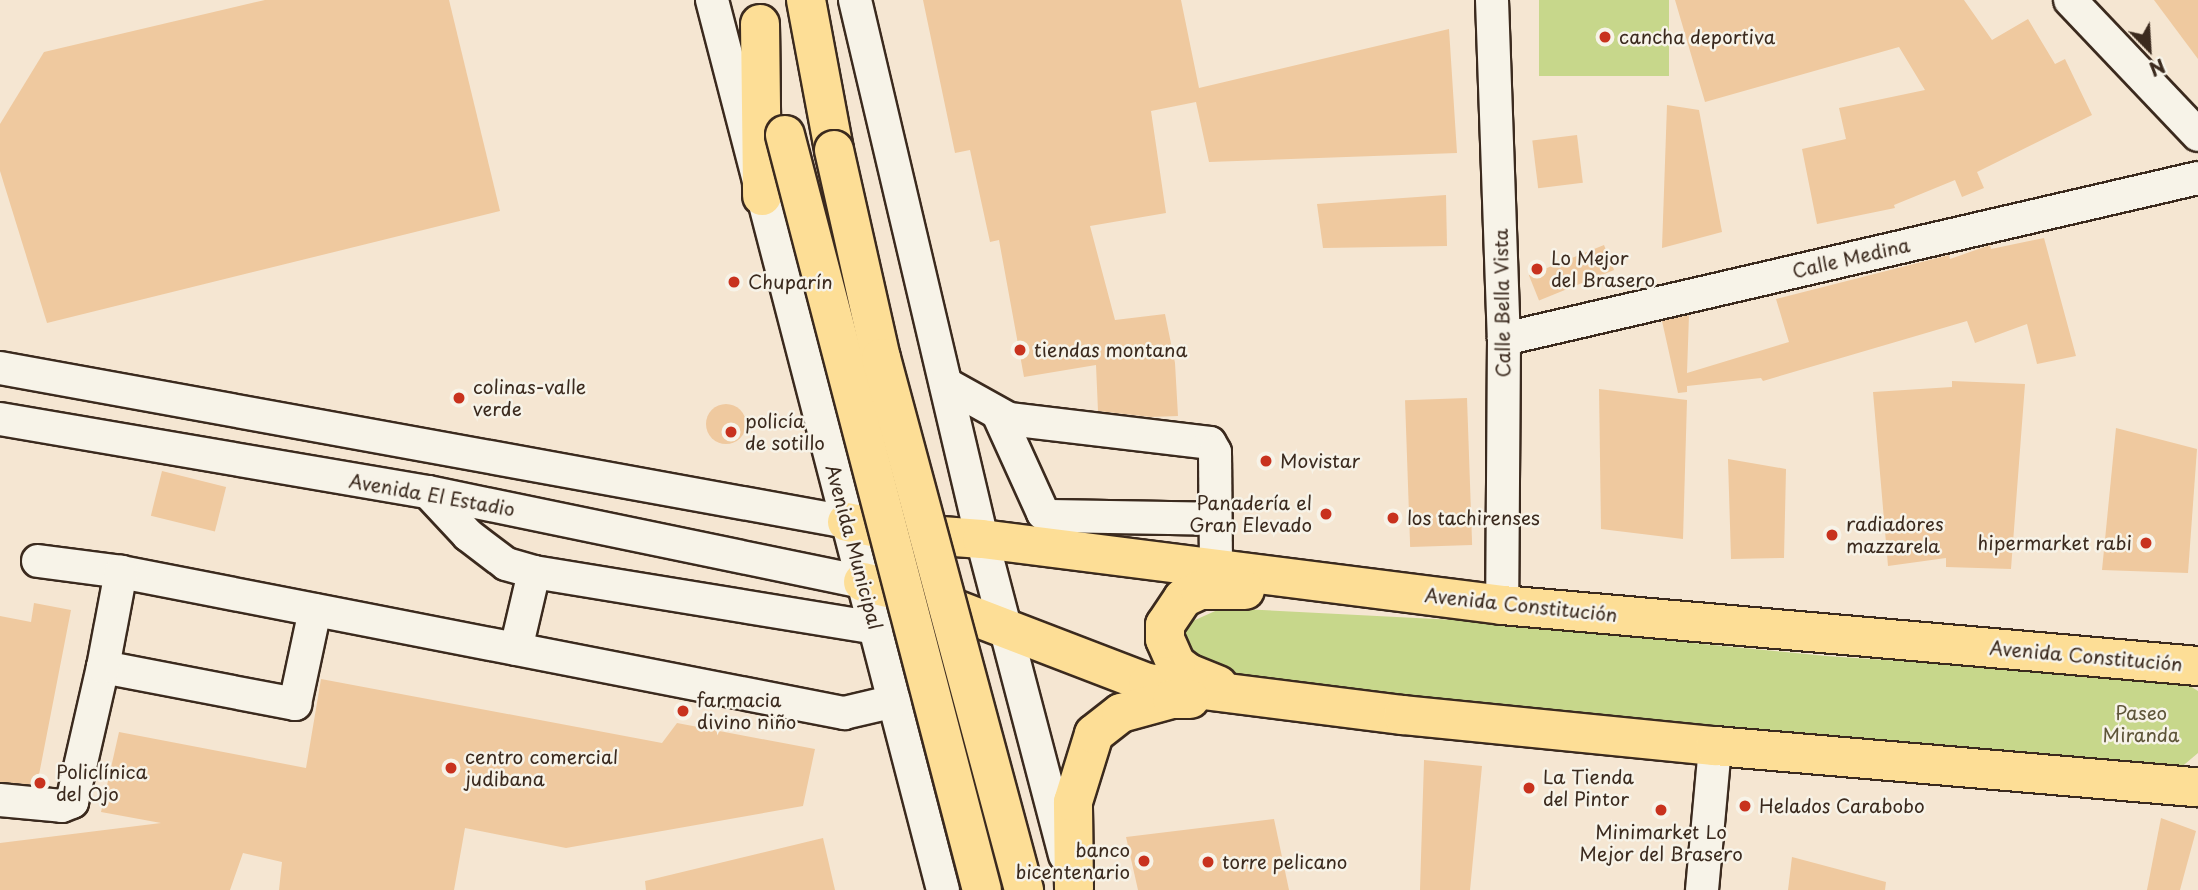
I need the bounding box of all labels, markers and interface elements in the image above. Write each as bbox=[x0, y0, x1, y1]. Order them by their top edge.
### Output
north arrow bbox=[2114, 14, 2184, 84]
place label: cancha deportiva bbox=[1619, 26, 1777, 48]
marker: cancha deportiva bbox=[1597, 29, 1613, 45]
text: N bbox=[2145, 52, 2170, 84]
street label: Calle Bella Vista bbox=[1489, 228, 1515, 378]
street label: Calle Medina bbox=[1790, 233, 1912, 283]
place label: Lo Mejor del Brasero bbox=[1551, 247, 1655, 291]
marker: Lo Mejor del Brasero bbox=[1529, 261, 1545, 277]
place label: Chuparín bbox=[748, 271, 833, 293]
marker: Chuparín bbox=[726, 274, 742, 290]
place label: tiendas montana bbox=[1034, 339, 1189, 361]
marker: tiendas montana bbox=[1012, 342, 1028, 358]
place label: colinas-valle verde bbox=[473, 376, 586, 420]
marker: colinas-valle verde bbox=[451, 390, 467, 406]
place label: policía de sotillo bbox=[745, 410, 826, 454]
marker: policía de sotillo bbox=[723, 424, 739, 440]
place label: Movistar bbox=[1280, 450, 1360, 472]
marker: Movistar bbox=[1258, 453, 1274, 469]
street label: Avenida Municipal bbox=[821, 462, 887, 632]
street label: Avenida El Estadio bbox=[347, 469, 517, 521]
place label: Panadería el Gran Elevado bbox=[1190, 492, 1312, 536]
marker: Panadería el Gran Elevado bbox=[1318, 506, 1334, 522]
place label: los tachirenses bbox=[1407, 507, 1540, 529]
marker: los tachirenses bbox=[1385, 510, 1401, 526]
place label: radiadores mazzarela bbox=[1846, 513, 1944, 557]
marker: radiadores mazzarela bbox=[1824, 527, 1840, 543]
place label: hipermarket rabi bbox=[1977, 532, 2132, 554]
marker: hipermarket rabi bbox=[2138, 535, 2154, 551]
street label: Avenida Constitución bbox=[1424, 584, 1618, 626]
street label: Avenida Constitución bbox=[1989, 636, 2183, 676]
place label: farmacia divino niño bbox=[697, 689, 796, 733]
park label: Paseo Miranda bbox=[2103, 702, 2179, 746]
marker: farmacia divino niño bbox=[675, 703, 691, 719]
place label: centro comercial judibana bbox=[465, 746, 619, 790]
marker: centro comercial judibana bbox=[443, 760, 459, 776]
place label: Policlínica del Ojo bbox=[56, 761, 147, 805]
place label: La Tienda del Pintor bbox=[1543, 766, 1634, 810]
marker: Policlínica del Ojo bbox=[30, 773, 50, 793]
marker: La Tienda del Pintor bbox=[1521, 780, 1537, 796]
place label: Helados Carabobo bbox=[1759, 795, 1926, 817]
marker: Helados Carabobo bbox=[1737, 798, 1753, 814]
marker: Minimarket Lo Mejor del Brasero bbox=[1653, 802, 1669, 818]
place label: Minimarket Lo Mejor del Brasero bbox=[1579, 821, 1743, 865]
place label: banco bicentenario bbox=[1016, 839, 1130, 883]
place label: torre pelicano bbox=[1222, 851, 1347, 873]
marker: banco bicentenario bbox=[1136, 853, 1152, 869]
marker: torre pelicano bbox=[1200, 854, 1216, 870]

